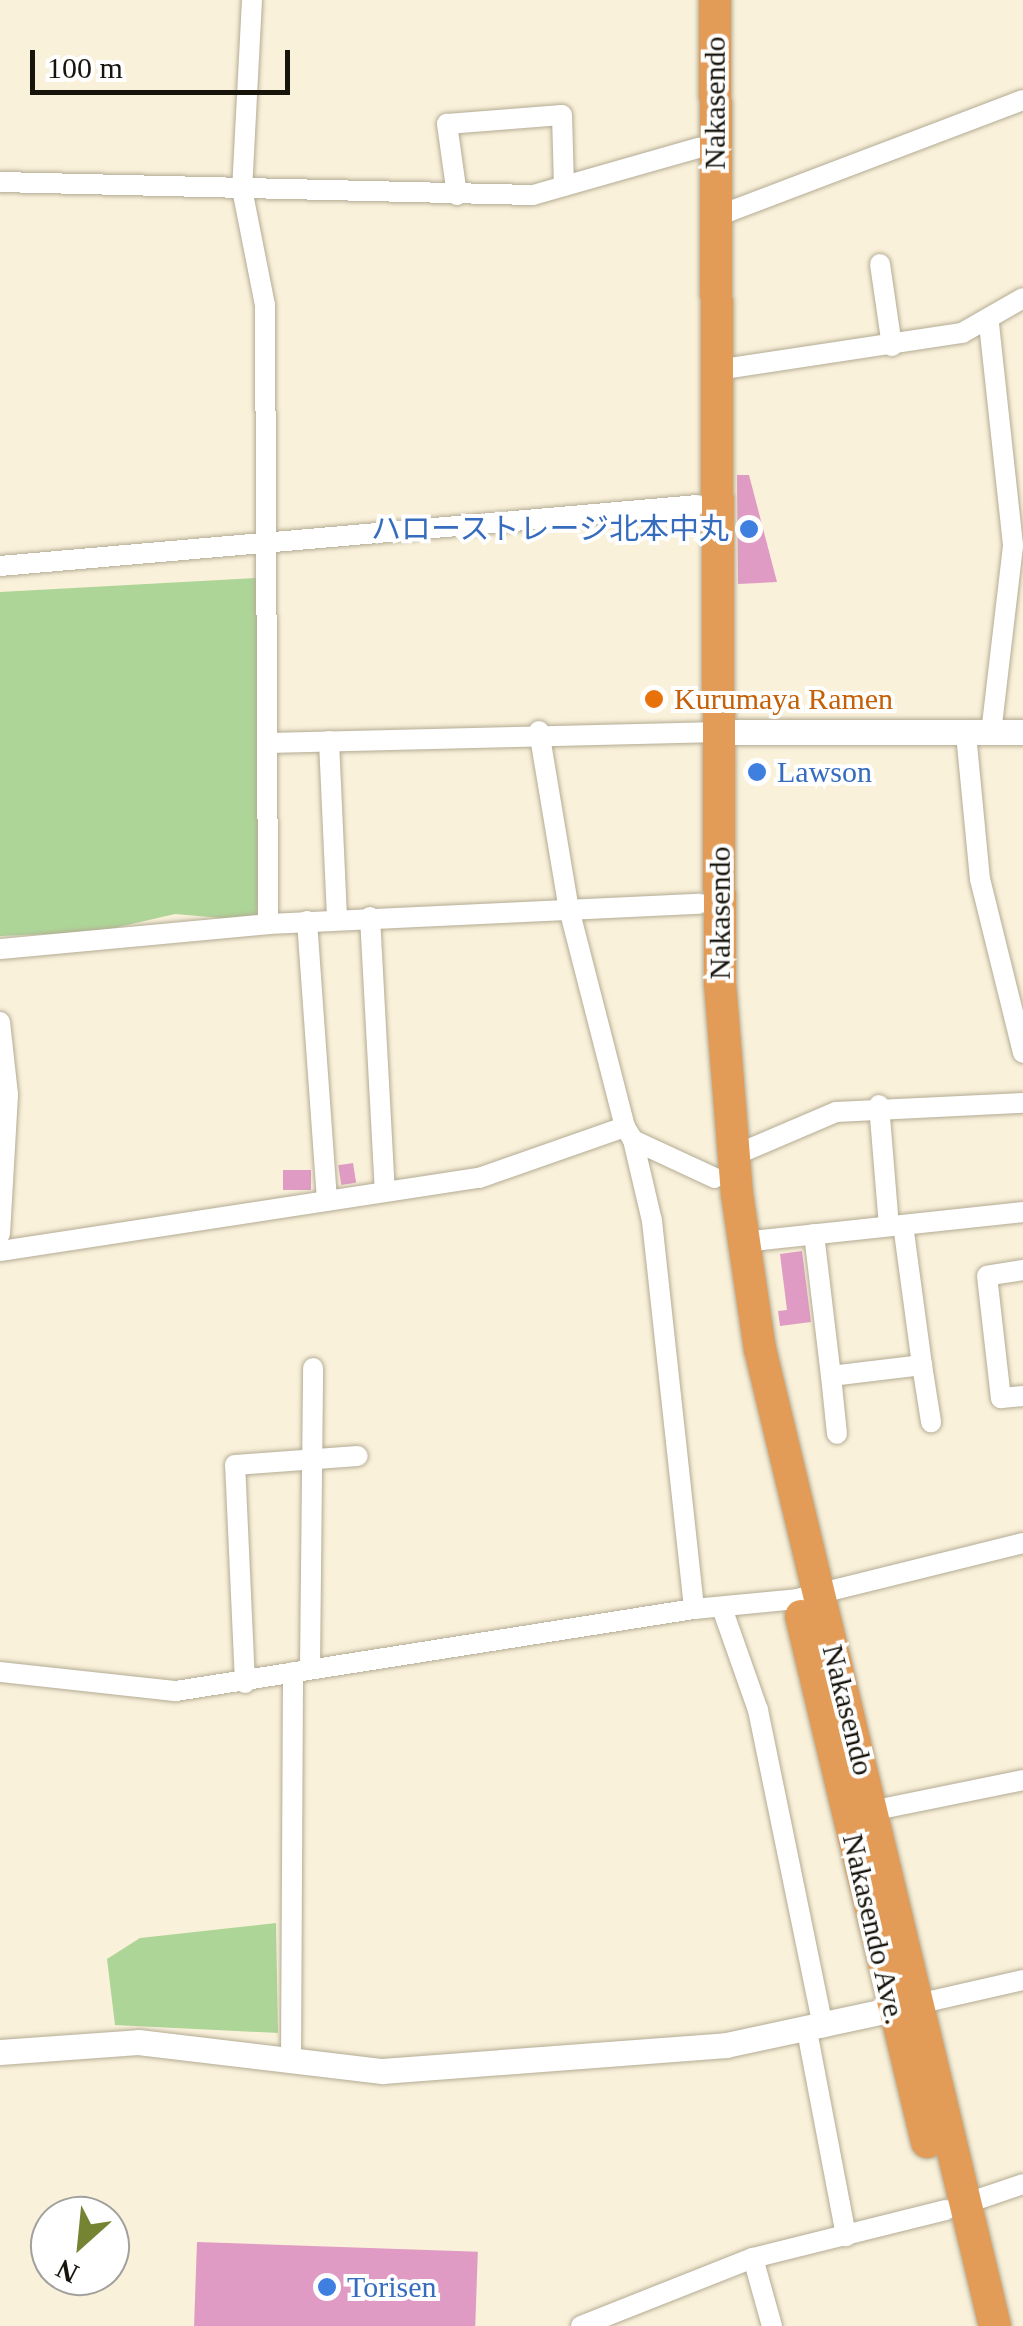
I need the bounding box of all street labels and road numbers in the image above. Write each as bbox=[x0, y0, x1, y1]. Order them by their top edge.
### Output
street label: Nakasendo bbox=[697, 36, 733, 170]
street label: Nakasendo bbox=[702, 846, 738, 980]
street label: Nakasendo bbox=[814, 1641, 882, 1779]
street label: Nakasendo Ave. bbox=[834, 1829, 914, 2029]

